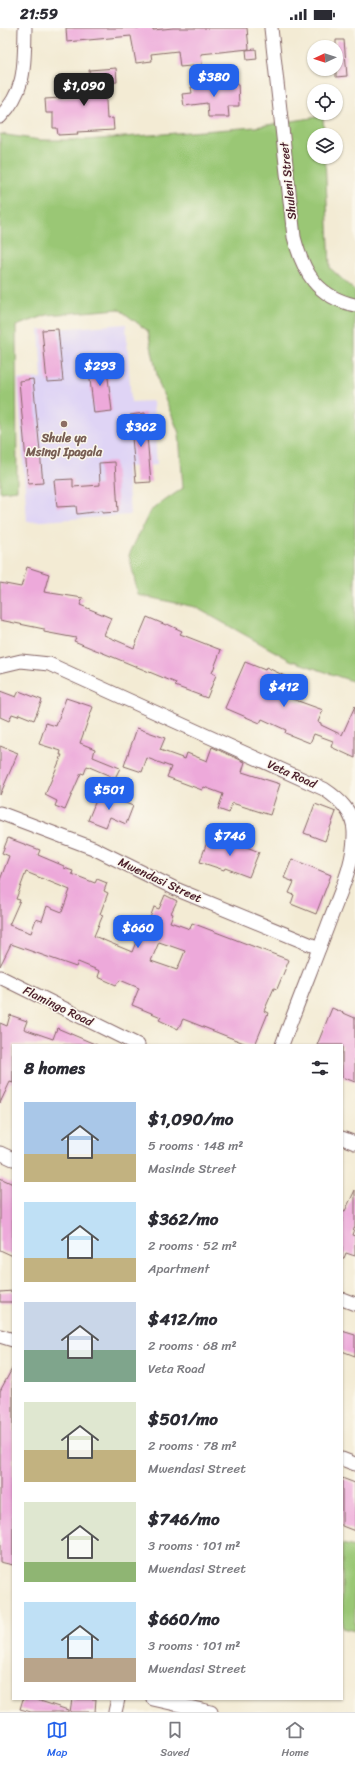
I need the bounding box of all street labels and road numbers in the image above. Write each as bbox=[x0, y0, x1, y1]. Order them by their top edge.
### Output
street label: Shuleni Street bbox=[273, 140, 303, 221]
street label: Veta Road bbox=[264, 753, 321, 795]
street label: Mwendasi Street bbox=[114, 851, 206, 909]
street label: Flamingo Road bbox=[19, 979, 98, 1033]

